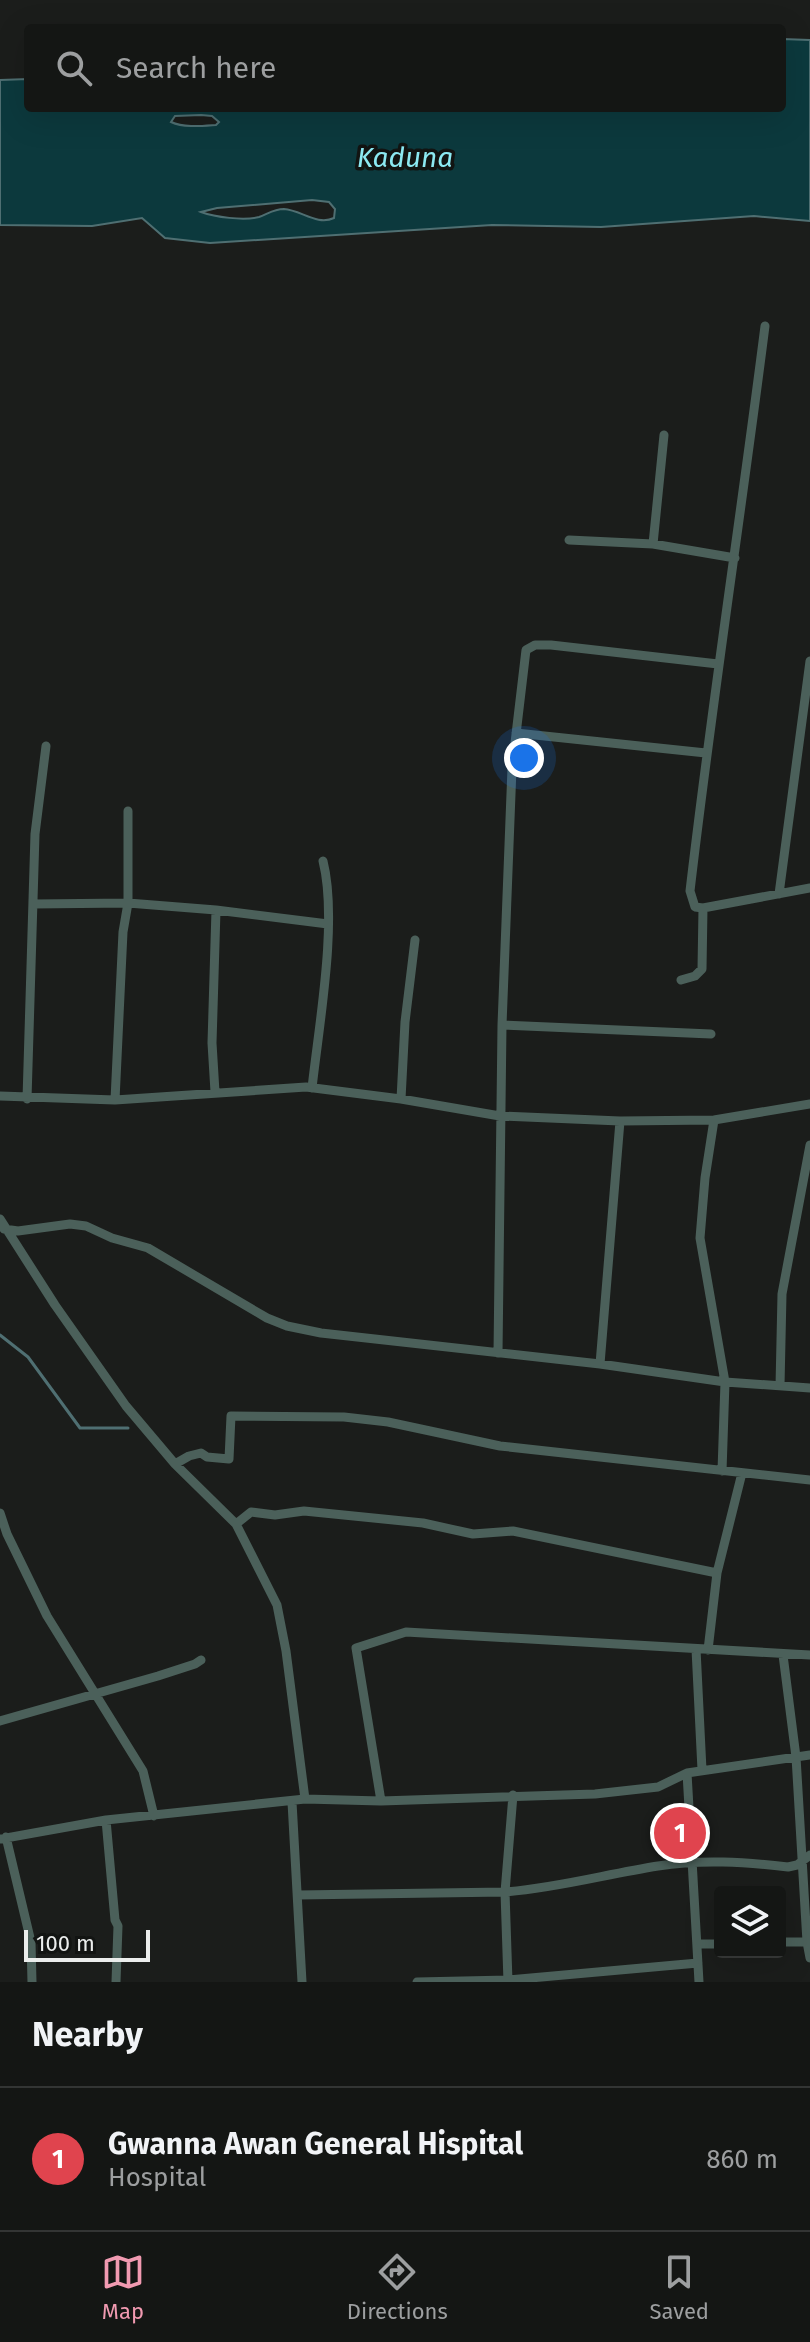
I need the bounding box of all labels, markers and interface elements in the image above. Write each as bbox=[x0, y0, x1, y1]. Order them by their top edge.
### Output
search box bbox=[24, 24, 786, 112]
icon: search bbox=[52, 46, 96, 90]
text: Search here bbox=[116, 50, 276, 86]
water label: Kaduna bbox=[357, 141, 453, 174]
your location bbox=[504, 738, 544, 778]
pin: 1 bbox=[654, 1803, 706, 1863]
map controls bbox=[714, 1886, 786, 1958]
button: layers bbox=[714, 1886, 786, 1958]
scale bar bbox=[24, 1926, 150, 1962]
text: 100 m bbox=[36, 1930, 95, 1957]
text: Nearby bbox=[32, 2014, 143, 2055]
text: Gwanna Awan General Hispital bbox=[108, 2126, 523, 2162]
text: 1 bbox=[52, 2144, 64, 2175]
text: 860 m bbox=[706, 2144, 778, 2175]
text: Hospital bbox=[108, 2162, 207, 2193]
tab: Map bbox=[101, 2250, 145, 2325]
tab: Directions bbox=[347, 2250, 448, 2325]
tab: Saved bbox=[650, 2250, 709, 2325]

